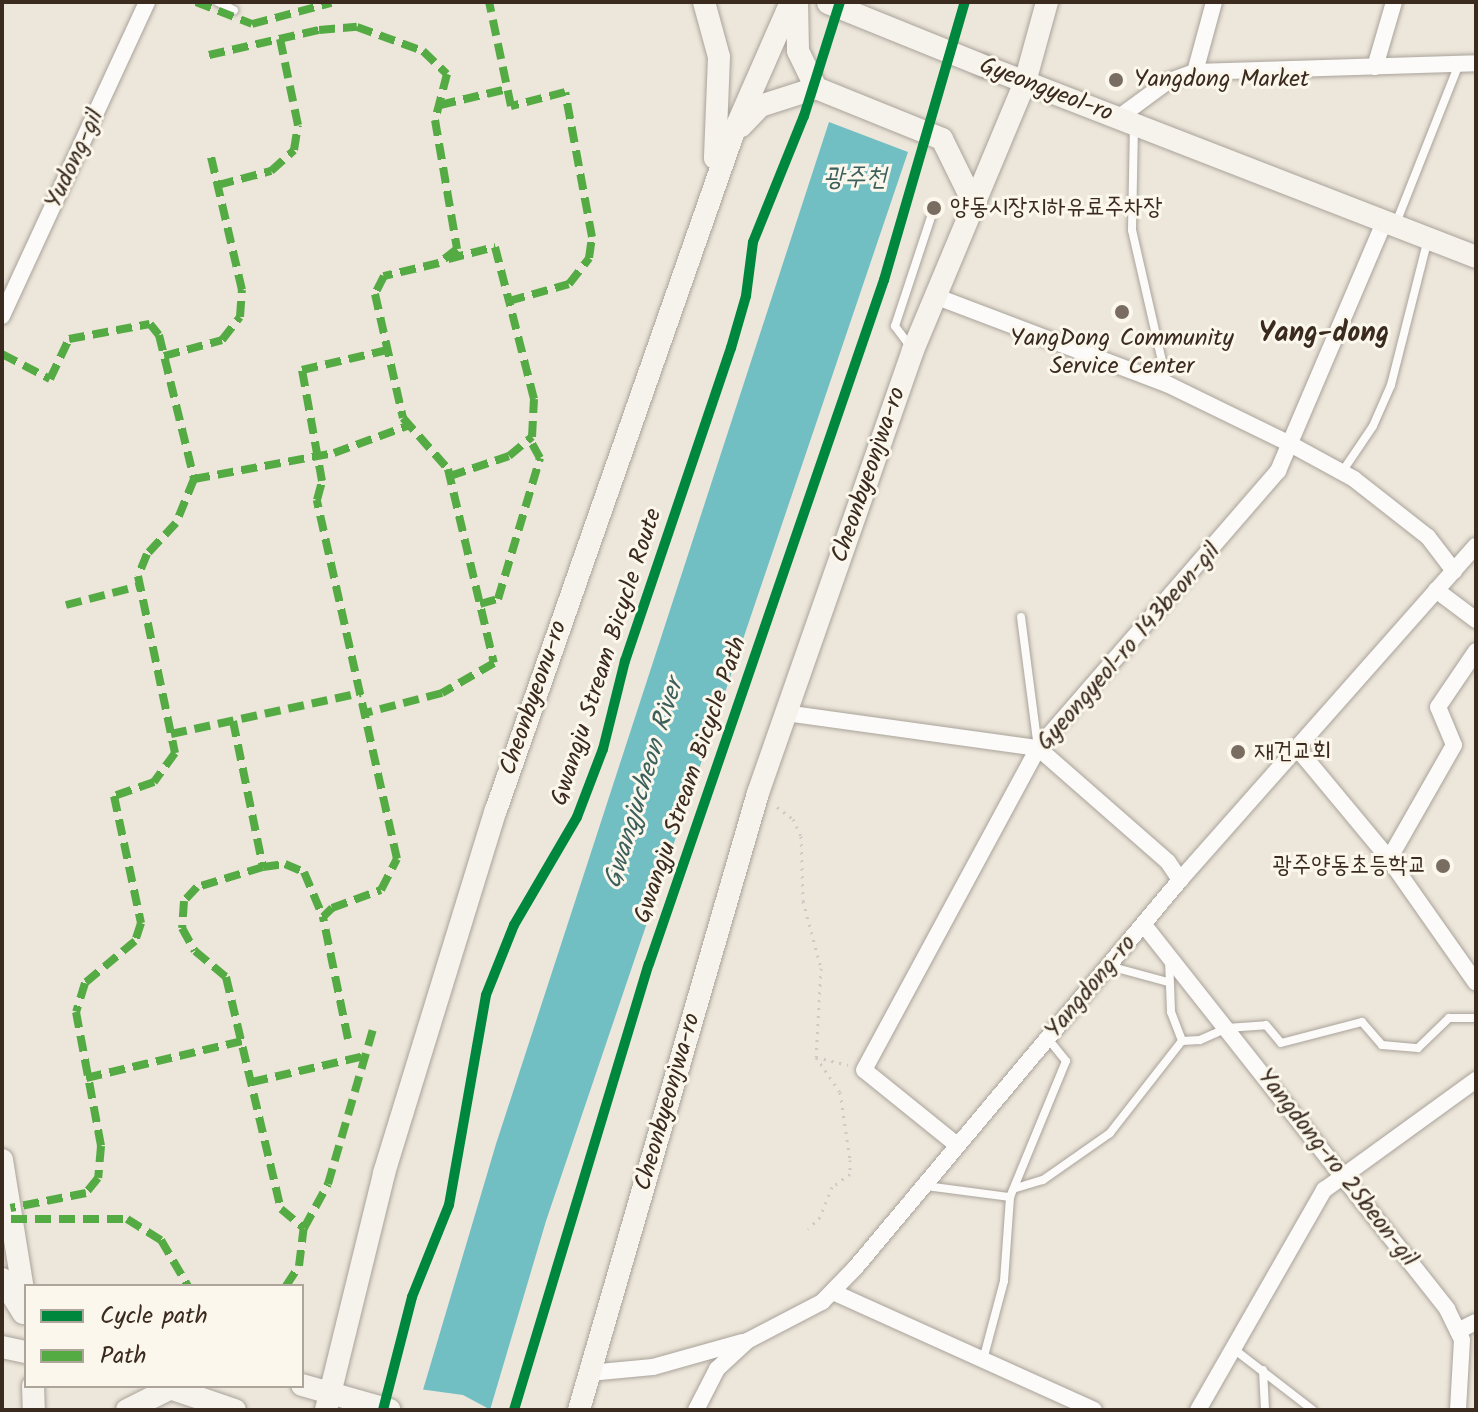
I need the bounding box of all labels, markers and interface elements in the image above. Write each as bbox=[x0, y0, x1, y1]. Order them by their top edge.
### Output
street label: Gyeongyeol-ro bbox=[975, 51, 1117, 129]
place label: Yangdong Market bbox=[1134, 66, 1309, 94]
marker: Yangdong Market bbox=[1105, 69, 1127, 91]
street label: Yudong-gil bbox=[39, 105, 111, 213]
water label: 광주천 bbox=[824, 163, 886, 195]
place label: 양동시장지하유료주차장 bbox=[950, 194, 1162, 222]
marker: 양동시장지하유료주차장 bbox=[925, 199, 943, 217]
marker: YangDong Community Service Center bbox=[1113, 303, 1131, 321]
district label: Yang-dong bbox=[1259, 317, 1389, 351]
place label: YangDong Community Service Center bbox=[1010, 325, 1234, 381]
street label: Cheonbyeonjwa-ro bbox=[826, 384, 912, 566]
street label: Gwangju Stream Bicycle Route bbox=[545, 505, 669, 809]
street label: Gyeongyeol-ro 143beon-gil bbox=[1031, 537, 1227, 757]
street label: Cheonbyeonu-ro bbox=[494, 617, 574, 779]
street label: Gwangju Stream Bicycle Path bbox=[628, 633, 754, 927]
water label: Gwangjucheon River bbox=[598, 676, 692, 892]
place label: 재건교회 bbox=[1254, 738, 1331, 766]
marker: 재건교회 bbox=[1229, 743, 1247, 761]
place label: 광주양동초등학교 bbox=[1272, 852, 1427, 880]
marker: 광주양동초등학교 bbox=[1434, 857, 1452, 875]
street label: Yangdong-ro bbox=[1039, 929, 1143, 1045]
street label: Cheonbyeonjwa-ro bbox=[629, 1010, 707, 1194]
street label: Yangdong-ro 25beon-gil bbox=[1251, 1063, 1423, 1273]
legend bbox=[24, 1284, 304, 1388]
text: Cycle path bbox=[100, 1297, 208, 1336]
text: Path bbox=[100, 1337, 146, 1376]

